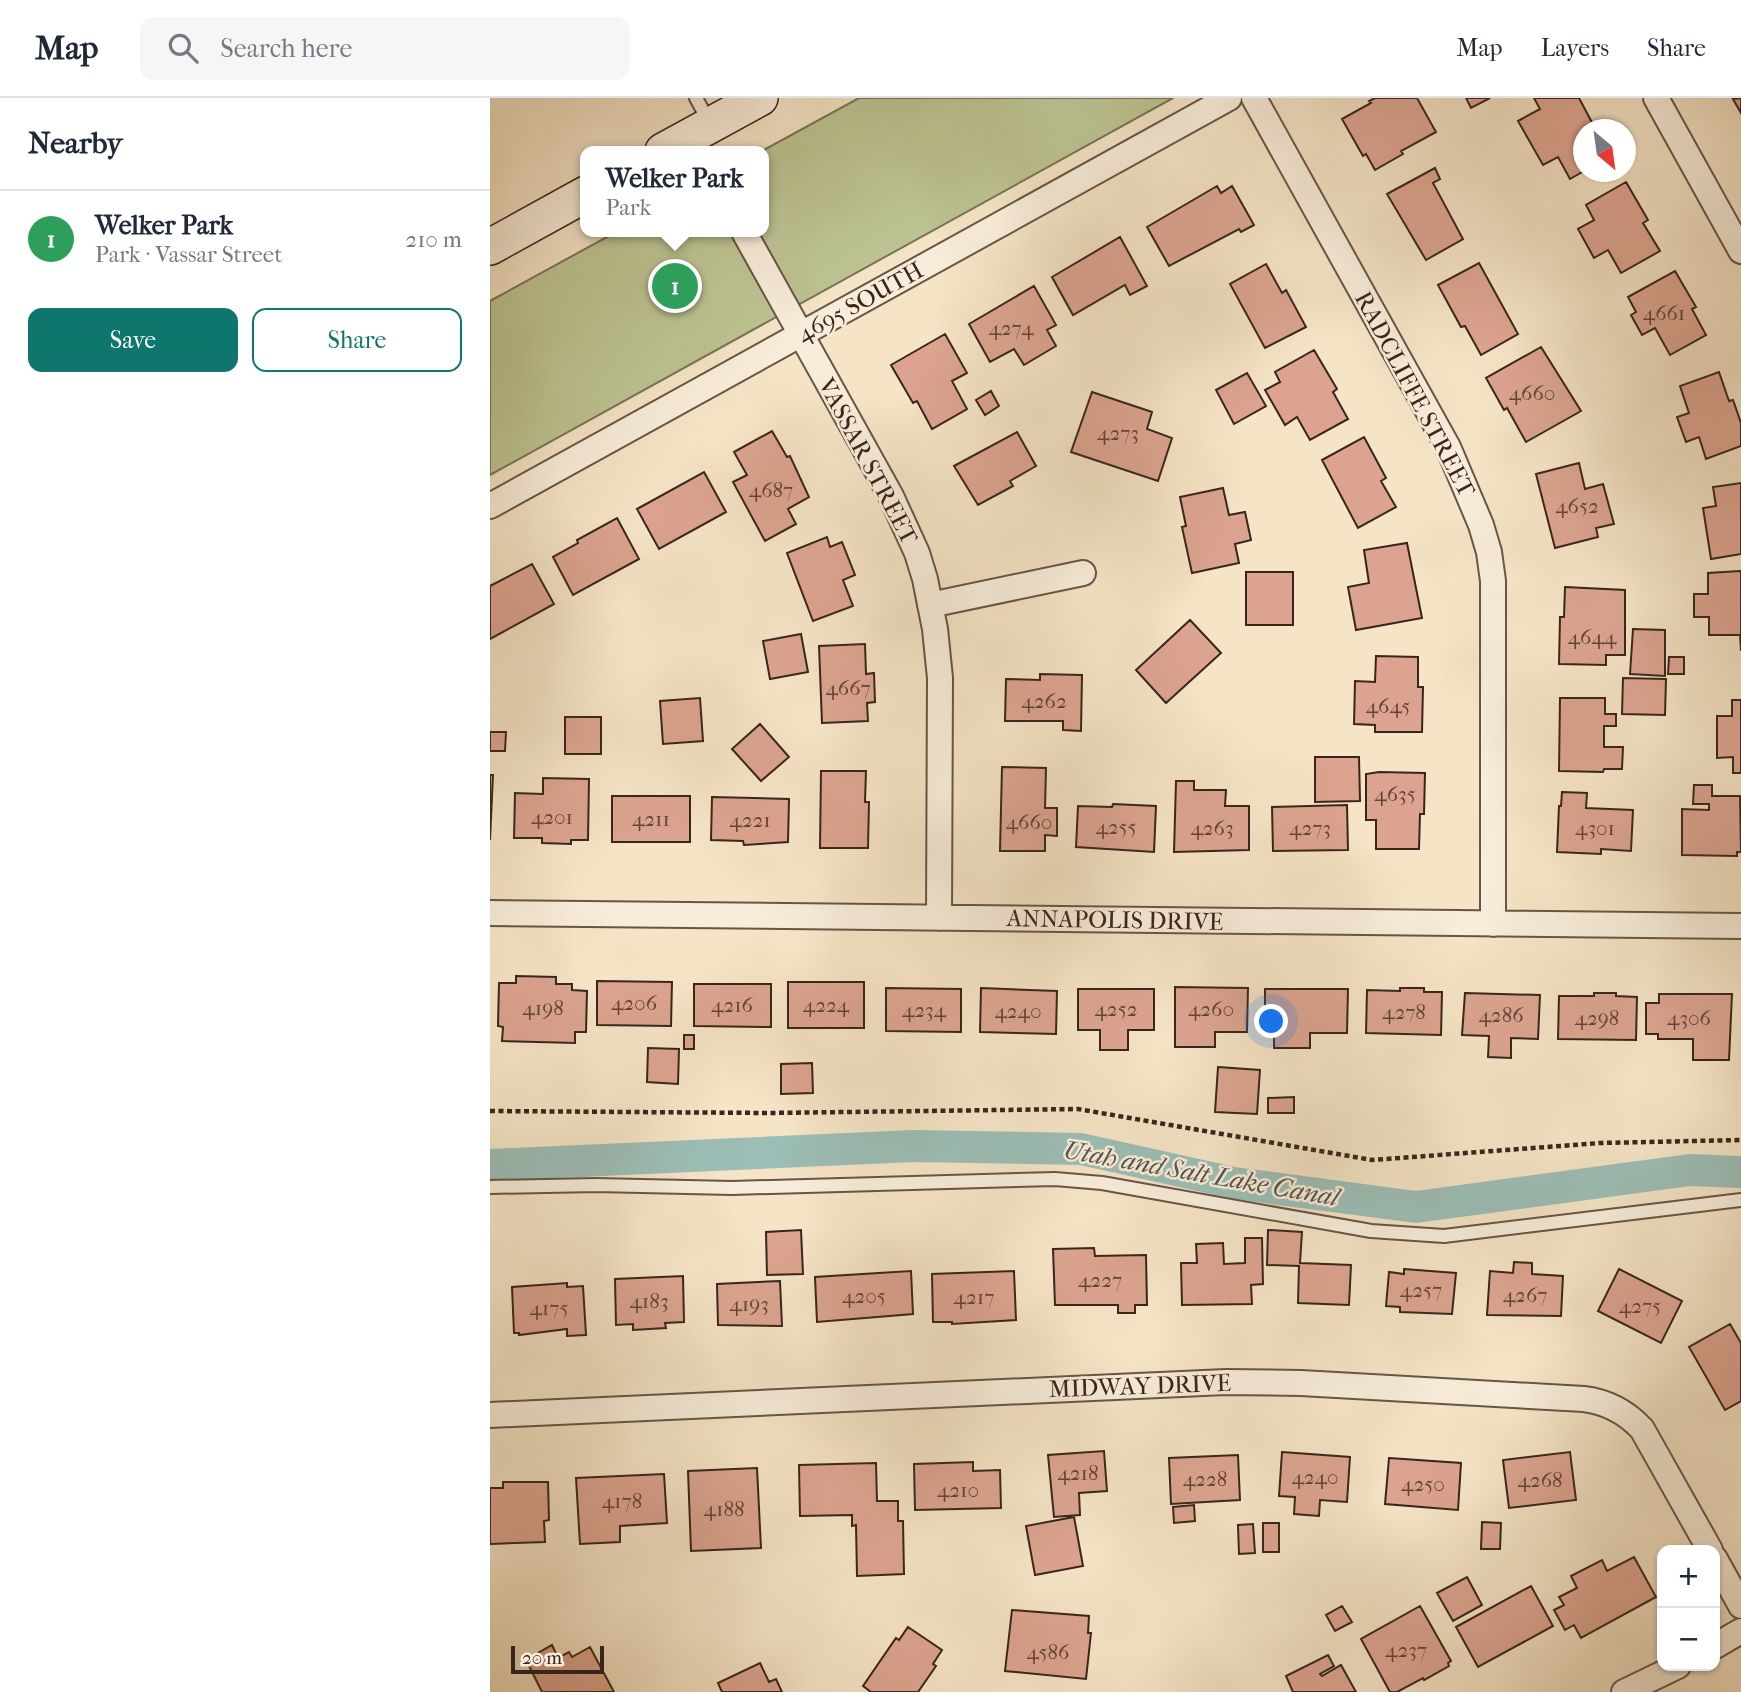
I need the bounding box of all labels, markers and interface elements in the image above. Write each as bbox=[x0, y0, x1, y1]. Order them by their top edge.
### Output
search box bbox=[140, 17, 630, 80]
text: Map bbox=[35, 29, 98, 68]
icon: search bbox=[164, 29, 202, 67]
text: Search here bbox=[220, 33, 352, 64]
text: Map bbox=[1457, 34, 1503, 62]
text: Layers bbox=[1541, 34, 1609, 62]
text: Share bbox=[1647, 34, 1706, 62]
north arrow bbox=[1573, 119, 1636, 182]
text: Nearby bbox=[28, 126, 123, 161]
popup bbox=[580, 146, 769, 237]
text: Welker Park bbox=[606, 163, 743, 194]
text: Park bbox=[606, 194, 651, 221]
text: Welker Park bbox=[95, 210, 233, 241]
text: 1 bbox=[47, 226, 55, 253]
text: 210 m bbox=[405, 226, 462, 253]
text: Park · Vassar Street bbox=[95, 241, 282, 268]
street label: 4695 SOUTH bbox=[792, 256, 928, 348]
pin: 1 bbox=[652, 260, 698, 312]
street label: RADCLIFFE STREET bbox=[1349, 287, 1481, 502]
house number: 4661 bbox=[1643, 301, 1685, 325]
button: Save bbox=[28, 308, 238, 372]
button: Share bbox=[252, 308, 462, 372]
house number: 4274 bbox=[988, 316, 1034, 340]
street label: VASSAR STREET bbox=[812, 372, 924, 550]
house number: 4660 bbox=[1509, 381, 1555, 405]
house number: 4273 bbox=[1097, 421, 1139, 445]
house number: 4687 bbox=[749, 478, 793, 502]
house number: 4652 bbox=[1555, 494, 1599, 518]
house number: 4644 bbox=[1568, 625, 1617, 649]
house number: 4667 bbox=[825, 676, 871, 700]
house number: 4262 bbox=[1021, 689, 1067, 713]
house number: 4645 bbox=[1366, 694, 1410, 718]
house number: 4635 bbox=[1374, 782, 1416, 806]
house number: 4201 bbox=[531, 805, 573, 829]
house number: 4211 bbox=[632, 807, 670, 831]
house number: 4221 bbox=[729, 808, 771, 832]
house number: 4660 bbox=[1006, 810, 1052, 834]
house number: 4255 bbox=[1095, 815, 1137, 839]
house number: 4263 bbox=[1190, 816, 1234, 840]
house number: 4273 bbox=[1289, 816, 1331, 840]
house number: 4301 bbox=[1575, 816, 1615, 840]
street label: ANNAPOLIS DRIVE bbox=[1005, 904, 1224, 936]
house number: 4206 bbox=[611, 991, 658, 1015]
house number: 4216 bbox=[711, 993, 754, 1017]
house number: 4224 bbox=[803, 993, 850, 1017]
house number: 4198 bbox=[522, 996, 564, 1020]
house number: 4252 bbox=[1094, 997, 1138, 1021]
house number: 4260 bbox=[1188, 997, 1234, 1021]
house number: 4234 bbox=[902, 998, 947, 1022]
house number: 4240 bbox=[994, 999, 1042, 1023]
house number: 4278 bbox=[1382, 1000, 1426, 1024]
house number: 4286 bbox=[1478, 1003, 1524, 1027]
your location bbox=[1254, 1004, 1288, 1038]
house number: 4298 bbox=[1575, 1006, 1619, 1030]
house number: 4306 bbox=[1667, 1006, 1712, 1030]
water label: Utah and Salt Lake Canal bbox=[1061, 1134, 1343, 1213]
house number: 4227 bbox=[1078, 1268, 1122, 1292]
house number: 4257 bbox=[1400, 1278, 1442, 1302]
house number: 4267 bbox=[1503, 1283, 1547, 1307]
house number: 4205 bbox=[842, 1284, 886, 1308]
house number: 4217 bbox=[954, 1285, 994, 1309]
house number: 4183 bbox=[629, 1289, 669, 1313]
house number: 4193 bbox=[729, 1292, 769, 1316]
house number: 4275 bbox=[1619, 1294, 1661, 1318]
house number: 4175 bbox=[529, 1296, 569, 1320]
street label: MIDWAY DRIVE bbox=[1048, 1369, 1232, 1403]
house number: 4218 bbox=[1057, 1461, 1099, 1485]
house number: 4240 bbox=[1291, 1465, 1339, 1489]
house number: 4228 bbox=[1183, 1467, 1227, 1491]
house number: 4268 bbox=[1517, 1468, 1563, 1492]
house number: 4250 bbox=[1401, 1472, 1445, 1496]
house number: 4210 bbox=[937, 1478, 979, 1502]
house number: 4178 bbox=[602, 1489, 642, 1513]
house number: 4188 bbox=[704, 1497, 745, 1521]
map controls bbox=[1657, 1545, 1720, 1671]
button: + bbox=[1657, 1545, 1720, 1608]
button: − bbox=[1657, 1608, 1720, 1671]
house number: 4237 bbox=[1385, 1638, 1427, 1662]
house number: 4586 bbox=[1027, 1640, 1070, 1664]
scale bar bbox=[511, 1643, 604, 1675]
text: 20 m bbox=[522, 1647, 562, 1669]

